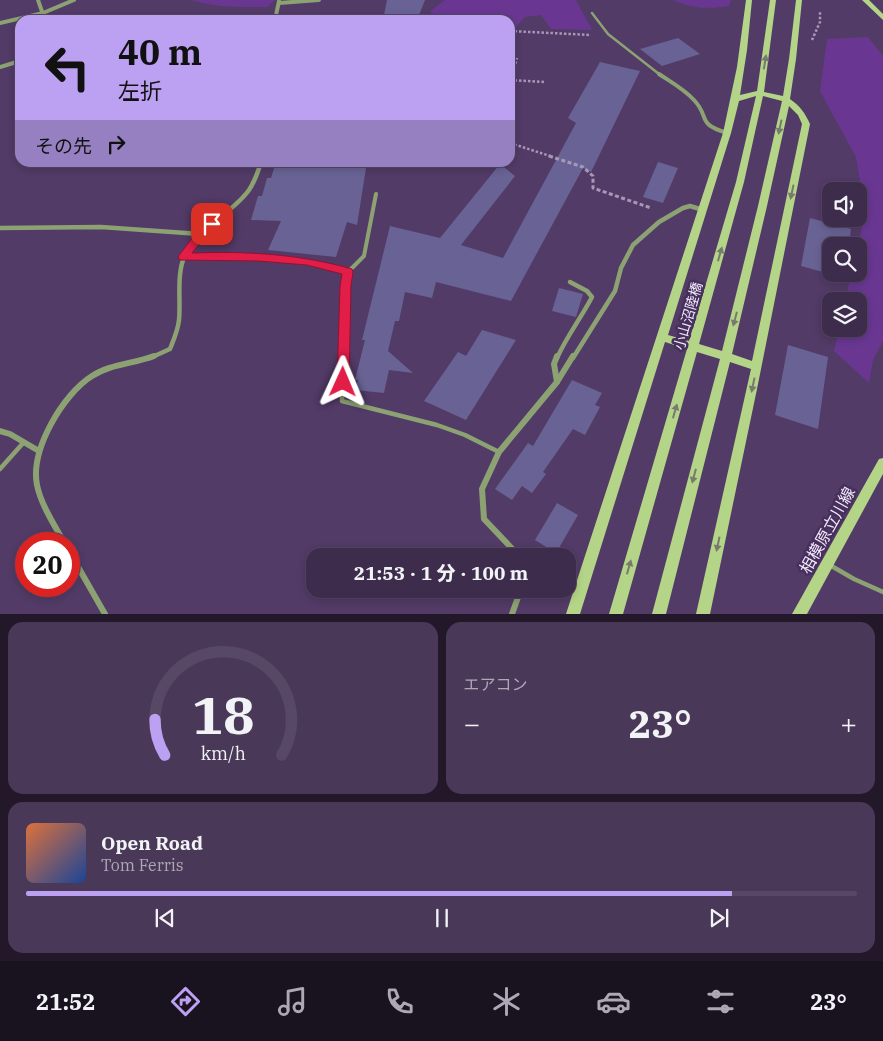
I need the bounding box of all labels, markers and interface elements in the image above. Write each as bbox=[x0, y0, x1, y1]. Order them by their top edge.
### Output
text: 40 m bbox=[118, 29, 202, 75]
icon: left bbox=[35, 35, 100, 100]
one-way arrow bbox=[761, 54, 769, 70]
text: 左折 bbox=[118, 76, 162, 105]
one-way arrow bbox=[776, 119, 784, 134]
icon: right bbox=[102, 130, 130, 158]
text: その先 bbox=[35, 134, 92, 158]
map controls bbox=[822, 182, 867, 337]
button: sound bbox=[822, 182, 867, 227]
one-way arrow bbox=[788, 184, 796, 199]
pin bbox=[191, 203, 233, 245]
icon: arrive bbox=[198, 210, 226, 238]
button: search bbox=[822, 237, 867, 282]
one-way arrow bbox=[716, 247, 724, 262]
street label: 小山沼陸橋 bbox=[670, 280, 706, 352]
button: layers bbox=[822, 292, 867, 337]
one-way arrow bbox=[731, 311, 739, 327]
position arrow bbox=[316, 355, 368, 407]
one-way arrow bbox=[748, 378, 756, 394]
one-way arrow bbox=[671, 403, 679, 418]
one-way arrow bbox=[690, 469, 698, 484]
street label: 相模原立川線 bbox=[795, 483, 859, 577]
speed limit sign: 20 bbox=[15, 532, 80, 597]
one-way arrow bbox=[714, 537, 722, 552]
one-way arrow bbox=[626, 559, 634, 574]
text: 21:53 · 1 分 · 100 m bbox=[354, 561, 528, 585]
text: エアコン bbox=[464, 674, 528, 694]
text: 18 bbox=[192, 681, 254, 748]
text: 23° bbox=[629, 699, 692, 748]
text: − bbox=[464, 705, 480, 742]
text: + bbox=[840, 705, 857, 742]
text: km/h bbox=[200, 742, 245, 765]
text: Open Road bbox=[101, 831, 203, 855]
text: Tom Ferris bbox=[101, 855, 184, 875]
icon: previous bbox=[151, 904, 179, 932]
icon: pause bbox=[428, 904, 456, 932]
icon: next bbox=[705, 904, 733, 932]
icon: directions bbox=[168, 984, 203, 1019]
icon: music bbox=[275, 984, 310, 1019]
icon: phone bbox=[382, 984, 417, 1019]
icon: climate bbox=[489, 984, 524, 1019]
icon: car bbox=[596, 984, 631, 1019]
icon: filters bbox=[703, 984, 738, 1019]
text: 21:52 bbox=[36, 987, 96, 1016]
text: 23° bbox=[810, 987, 847, 1016]

